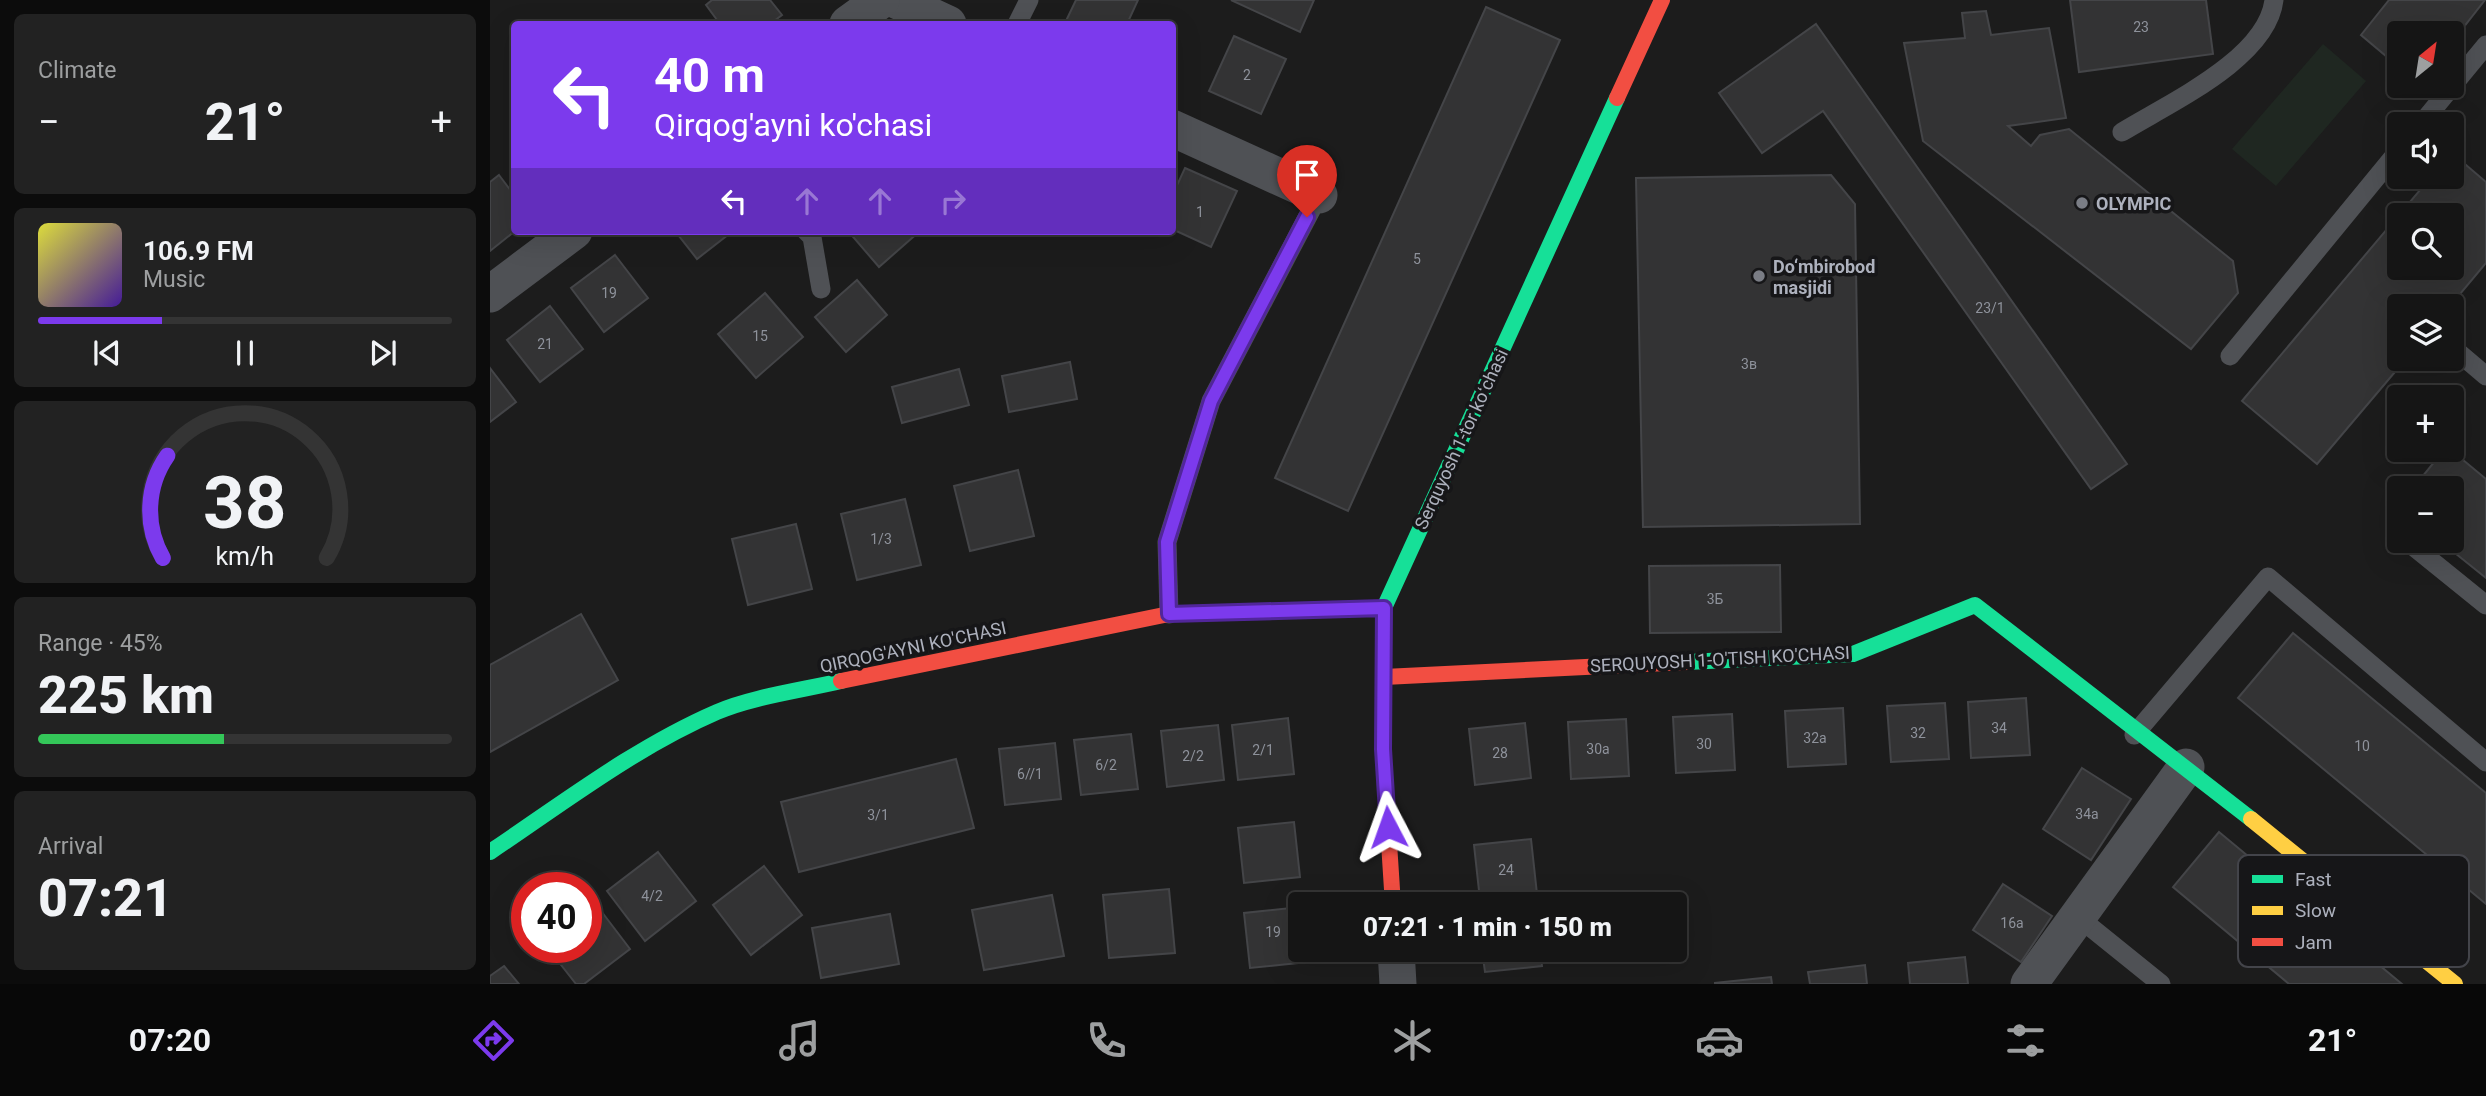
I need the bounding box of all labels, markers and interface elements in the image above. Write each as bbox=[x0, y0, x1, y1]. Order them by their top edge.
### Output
house number: 23 bbox=[2133, 19, 2149, 35]
north arrow bbox=[2387, 21, 2464, 98]
map controls bbox=[2387, 21, 2464, 553]
text: 40 m bbox=[654, 47, 765, 104]
icon: left bbox=[539, 49, 630, 140]
text: Climate bbox=[38, 57, 117, 84]
house number: 2 bbox=[1243, 67, 1251, 83]
text: 21° bbox=[205, 92, 285, 153]
text: − bbox=[38, 100, 60, 144]
text: + bbox=[430, 100, 452, 144]
text: Qirqog'ayni ko'chasi bbox=[654, 106, 932, 144]
button: sound bbox=[2387, 112, 2464, 189]
pin bbox=[1277, 145, 1337, 217]
icon: arrive bbox=[1288, 156, 1326, 194]
icon: left bbox=[715, 182, 753, 220]
icon: ahead bbox=[788, 182, 826, 220]
icon: ahead bbox=[861, 182, 899, 220]
icon: right bbox=[934, 182, 972, 220]
place label: OLYMPIC bbox=[2096, 193, 2172, 214]
marker: OLYMPIC bbox=[2074, 195, 2090, 211]
button: search bbox=[2387, 203, 2464, 280]
house number: 1 bbox=[1196, 204, 1204, 220]
text: 106.9 FM bbox=[143, 236, 254, 266]
house number: 5 bbox=[1413, 251, 1421, 267]
place label: Do‘mbirobod masjidi bbox=[1773, 256, 1875, 298]
text: Music bbox=[143, 266, 205, 293]
marker: Do‘mbirobod masjidi bbox=[1751, 268, 1767, 284]
house number: 19 bbox=[601, 285, 617, 301]
button: layers bbox=[2387, 294, 2464, 371]
house number: 23/1 bbox=[1975, 300, 2005, 316]
house number: 15 bbox=[752, 328, 768, 344]
icon: previous bbox=[88, 334, 126, 372]
icon: pause bbox=[226, 334, 264, 372]
icon: next bbox=[364, 334, 402, 372]
house number: 21 bbox=[537, 336, 553, 352]
street label: Serquyosh 1-tor koʻchasi bbox=[1410, 346, 1512, 532]
house number: 3в bbox=[1741, 356, 1757, 372]
button: + bbox=[2387, 385, 2464, 462]
text: 38 bbox=[203, 460, 287, 546]
button: − bbox=[2387, 476, 2464, 553]
house number: 1/3 bbox=[870, 531, 892, 547]
text: km/h bbox=[216, 542, 274, 571]
house number: 3Б bbox=[1707, 591, 1724, 607]
street label: QIRQOG'AYNI KO'CHASI bbox=[818, 617, 1008, 677]
text: Range · 45% bbox=[38, 630, 163, 657]
street label: SERQUYOSH 1-O'TISH KO'CHASI bbox=[1590, 642, 1850, 676]
text: 225 km bbox=[38, 665, 214, 726]
house number: 34 bbox=[1991, 720, 2007, 736]
house number: 32 bbox=[1910, 725, 1926, 741]
house number: 32a bbox=[1803, 730, 1827, 746]
house number: 30 bbox=[1696, 736, 1712, 752]
house number: 10 bbox=[2354, 738, 2370, 754]
house number: 30а bbox=[1586, 741, 1610, 757]
house number: 2/1 bbox=[1252, 742, 1274, 758]
house number: 28 bbox=[1492, 745, 1508, 761]
house number: 2/2 bbox=[1182, 748, 1204, 764]
house number: 6/2 bbox=[1095, 757, 1117, 773]
house number: 6//1 bbox=[1017, 766, 1043, 782]
position arrow bbox=[1351, 790, 1425, 864]
house number: 34а bbox=[2075, 806, 2099, 822]
house number: 3/1 bbox=[867, 807, 889, 823]
text: Arrival bbox=[38, 833, 103, 860]
legend bbox=[2238, 855, 2469, 967]
house number: 24 bbox=[1498, 862, 1514, 878]
text: 07:21 bbox=[38, 868, 173, 929]
text: Fast bbox=[2295, 868, 2332, 891]
speed limit sign: 40 bbox=[511, 872, 602, 963]
house number: 4/2 bbox=[641, 888, 663, 904]
text: Slow bbox=[2295, 899, 2336, 922]
text: 07:21 · 1 min · 150 m bbox=[1363, 912, 1612, 942]
house number: 16а bbox=[2000, 915, 2024, 931]
house number: 19 bbox=[1265, 924, 1281, 940]
text: Jam bbox=[2295, 931, 2332, 954]
icon: directions bbox=[469, 1016, 518, 1065]
icon: music bbox=[775, 1016, 824, 1065]
icon: phone bbox=[1082, 1016, 1131, 1065]
icon: climate bbox=[1388, 1016, 1437, 1065]
icon: car bbox=[1695, 1016, 1744, 1065]
icon: filters bbox=[2001, 1016, 2050, 1065]
text: 07:20 bbox=[129, 1021, 211, 1059]
text: 21° bbox=[2308, 1021, 2357, 1059]

